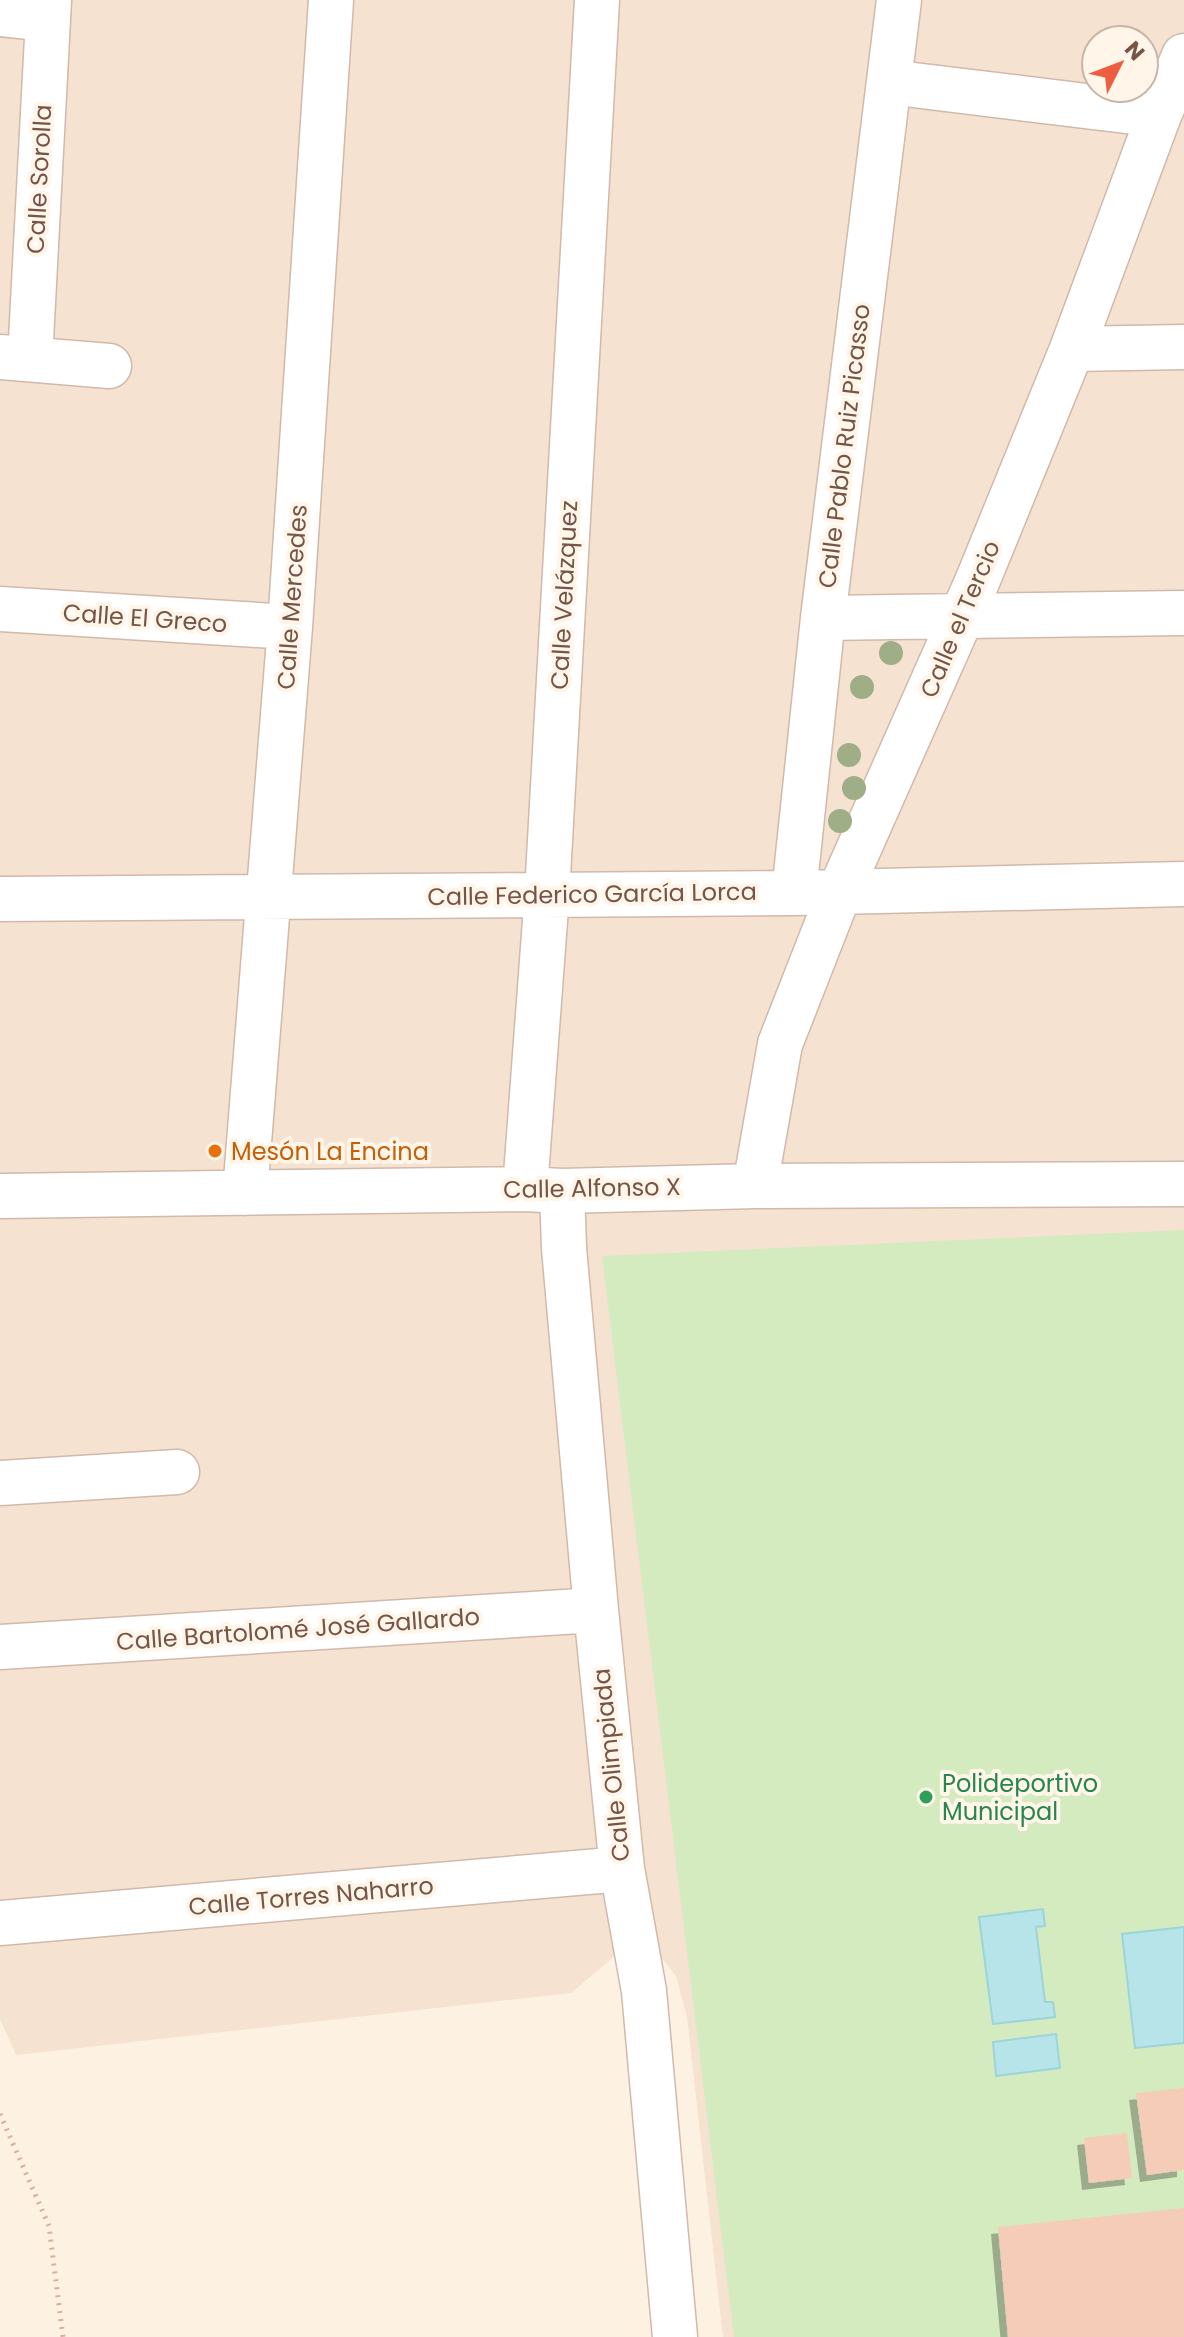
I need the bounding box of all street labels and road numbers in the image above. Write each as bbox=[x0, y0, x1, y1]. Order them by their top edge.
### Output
street label: Calle Sorolla bbox=[19, 103, 59, 255]
street label: Calle Pablo Ruiz Picasso bbox=[810, 302, 878, 590]
street label: Calle Velázquez bbox=[543, 500, 585, 690]
street label: Calle Mercedes bbox=[269, 503, 315, 691]
street label: Calle el Tercio bbox=[912, 535, 1008, 703]
street label: Calle El Greco bbox=[62, 596, 228, 640]
street label: Calle Federico García Lorca bbox=[427, 875, 757, 913]
street label: Calle Alfonso X bbox=[503, 1170, 681, 1206]
street label: Calle Bartolomé José Gallardo bbox=[115, 1600, 481, 1658]
street label: Calle Olimpiada bbox=[584, 1667, 638, 1863]
street label: Calle Torres Naharro bbox=[187, 1869, 435, 1923]

